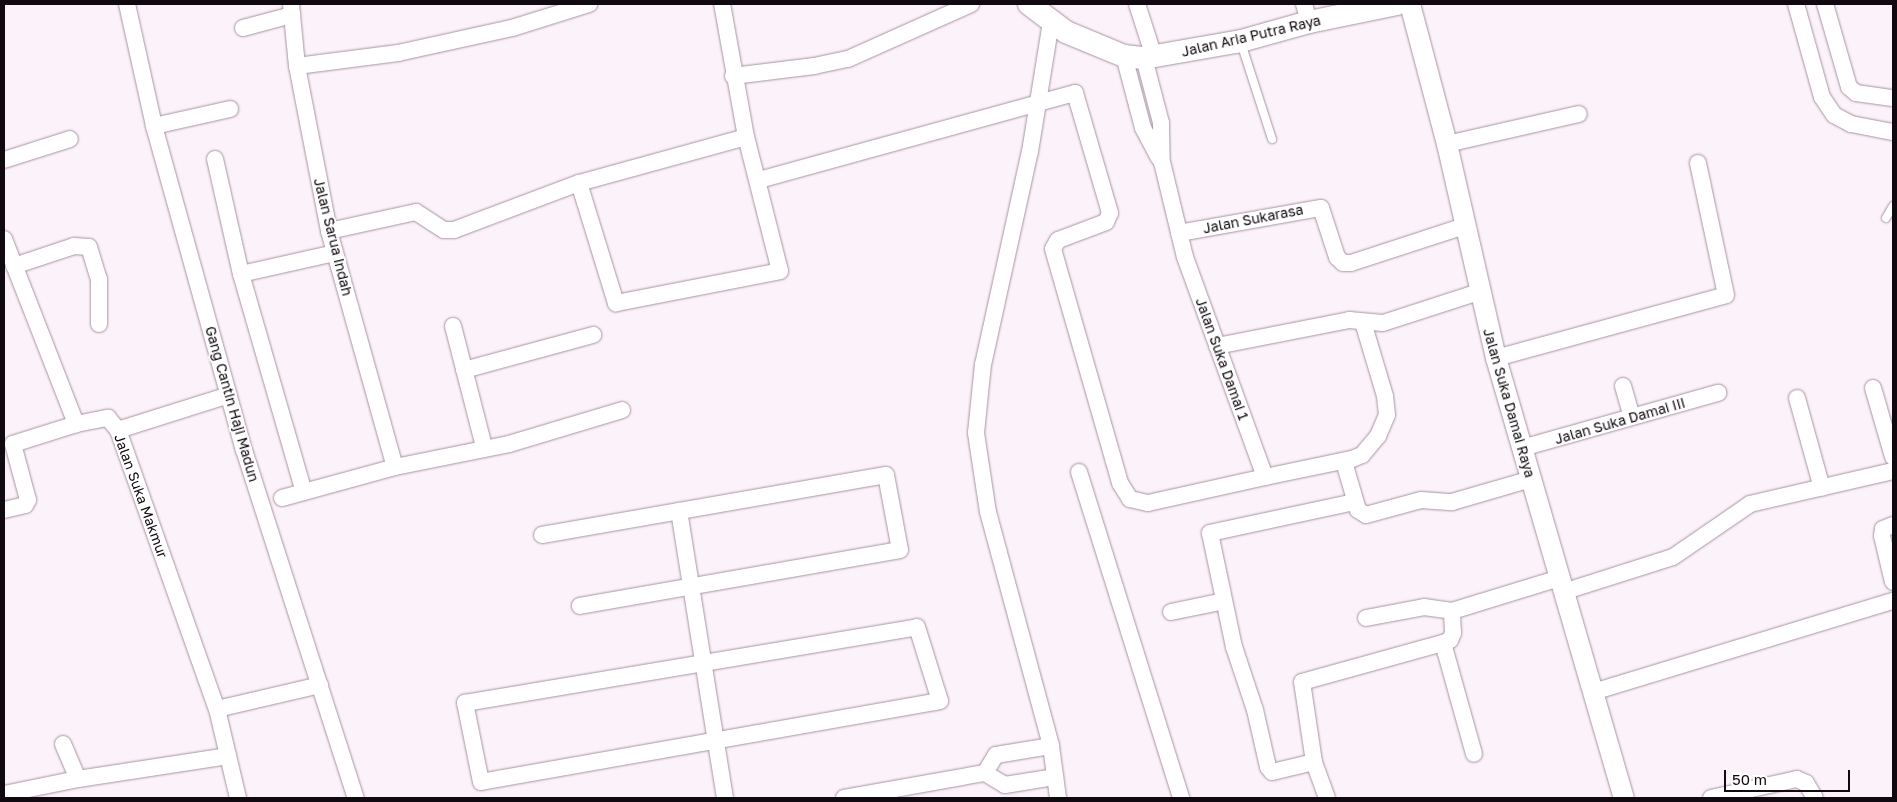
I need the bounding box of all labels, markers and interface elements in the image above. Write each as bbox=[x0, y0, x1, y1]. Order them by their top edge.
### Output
street label: Jalan Aria Putra Raya bbox=[1180, 12, 1322, 60]
street label: Jalan Sarua Indah bbox=[310, 176, 356, 298]
street label: Jalan Sukarasa bbox=[1201, 201, 1305, 237]
street label: Jalan Suka Damai 1 bbox=[1192, 296, 1252, 422]
street label: Gang Cantin Haji Madun bbox=[202, 324, 262, 484]
street label: Jalan Suka Damai Raya bbox=[1480, 326, 1538, 480]
street label: Jalan Suka Damai III bbox=[1553, 394, 1687, 448]
street label: Jalan Suka Makmur bbox=[111, 432, 171, 560]
scale bar bbox=[1727, 760, 1853, 792]
text: 50 m bbox=[1732, 770, 1767, 788]

